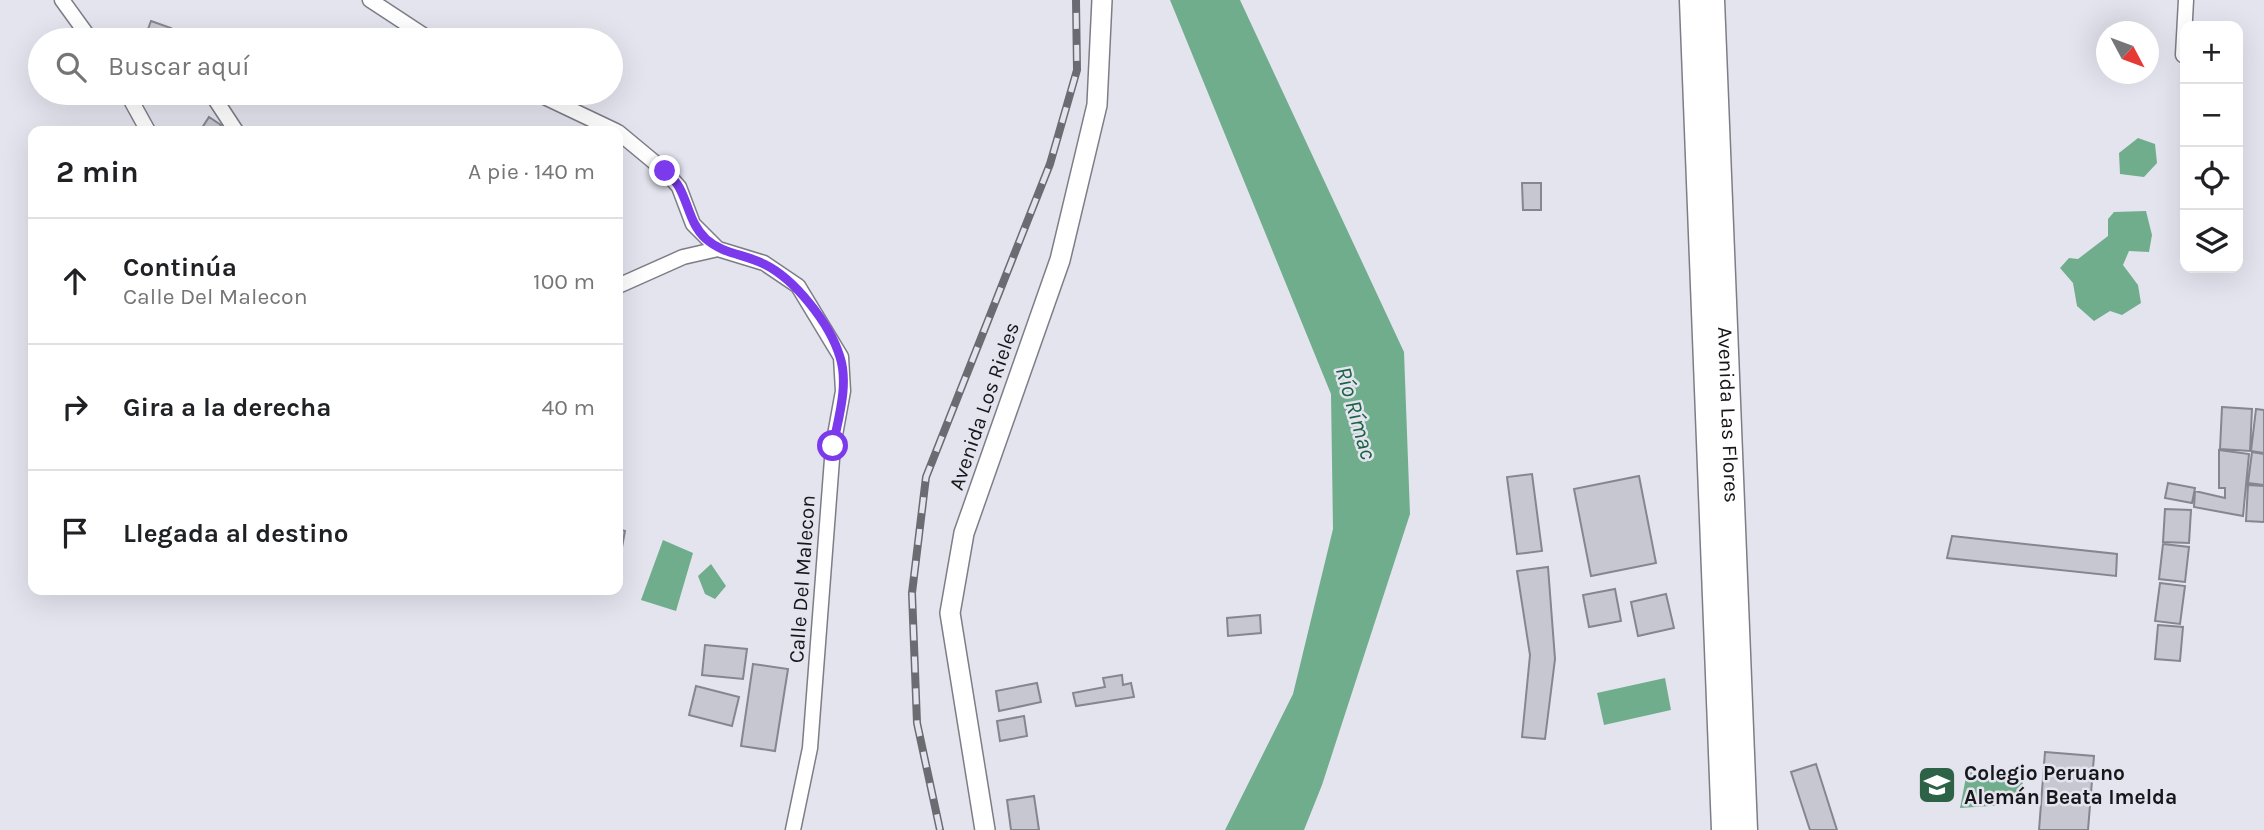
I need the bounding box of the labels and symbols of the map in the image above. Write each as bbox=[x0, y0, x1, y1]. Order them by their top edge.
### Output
north arrow bbox=[2096, 21, 2159, 84]
route end bbox=[649, 155, 680, 186]
street label: Avenida Los Rieles bbox=[944, 319, 1024, 493]
street label: Avenida Las Flores bbox=[1713, 326, 1744, 503]
water label: Río Rímac bbox=[1330, 363, 1382, 463]
route start bbox=[817, 430, 848, 461]
street label: Calle Del Malecon bbox=[784, 494, 820, 664]
place label: Colegio Peruano Alemán Beata Imelda bbox=[1964, 761, 2177, 809]
school or university icon: Colegio Peruano Alemán Beata Imelda bbox=[1916, 764, 1958, 806]

